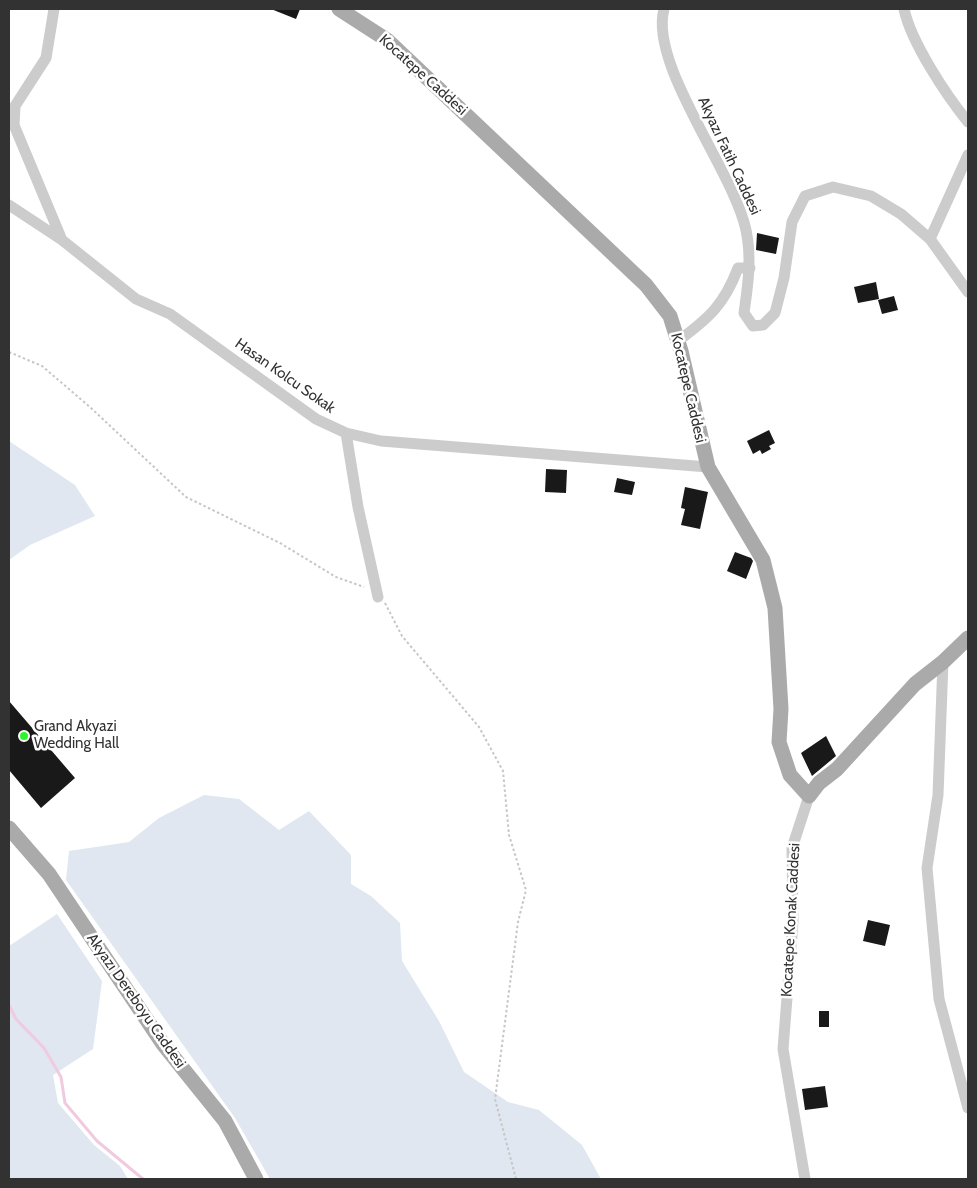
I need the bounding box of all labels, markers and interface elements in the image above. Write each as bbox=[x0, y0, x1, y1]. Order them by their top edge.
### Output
street label: Kocatepe Caddesi bbox=[375, 31, 471, 119]
street label: Akyazı Fatih Caddesi bbox=[694, 94, 764, 218]
street label: Kocatepe Caddesi bbox=[667, 331, 709, 445]
street label: Hasan Kolcu Sokak bbox=[231, 335, 339, 417]
place label: Grand Akyazi Wedding Hall bbox=[34, 718, 119, 753]
marker: Grand Akyazi Wedding Hall bbox=[18, 730, 30, 742]
street label: Kocatepe Konak Caddesi bbox=[778, 843, 804, 997]
street label: Akyazı Dereboyu Caddesi bbox=[83, 930, 189, 1072]

